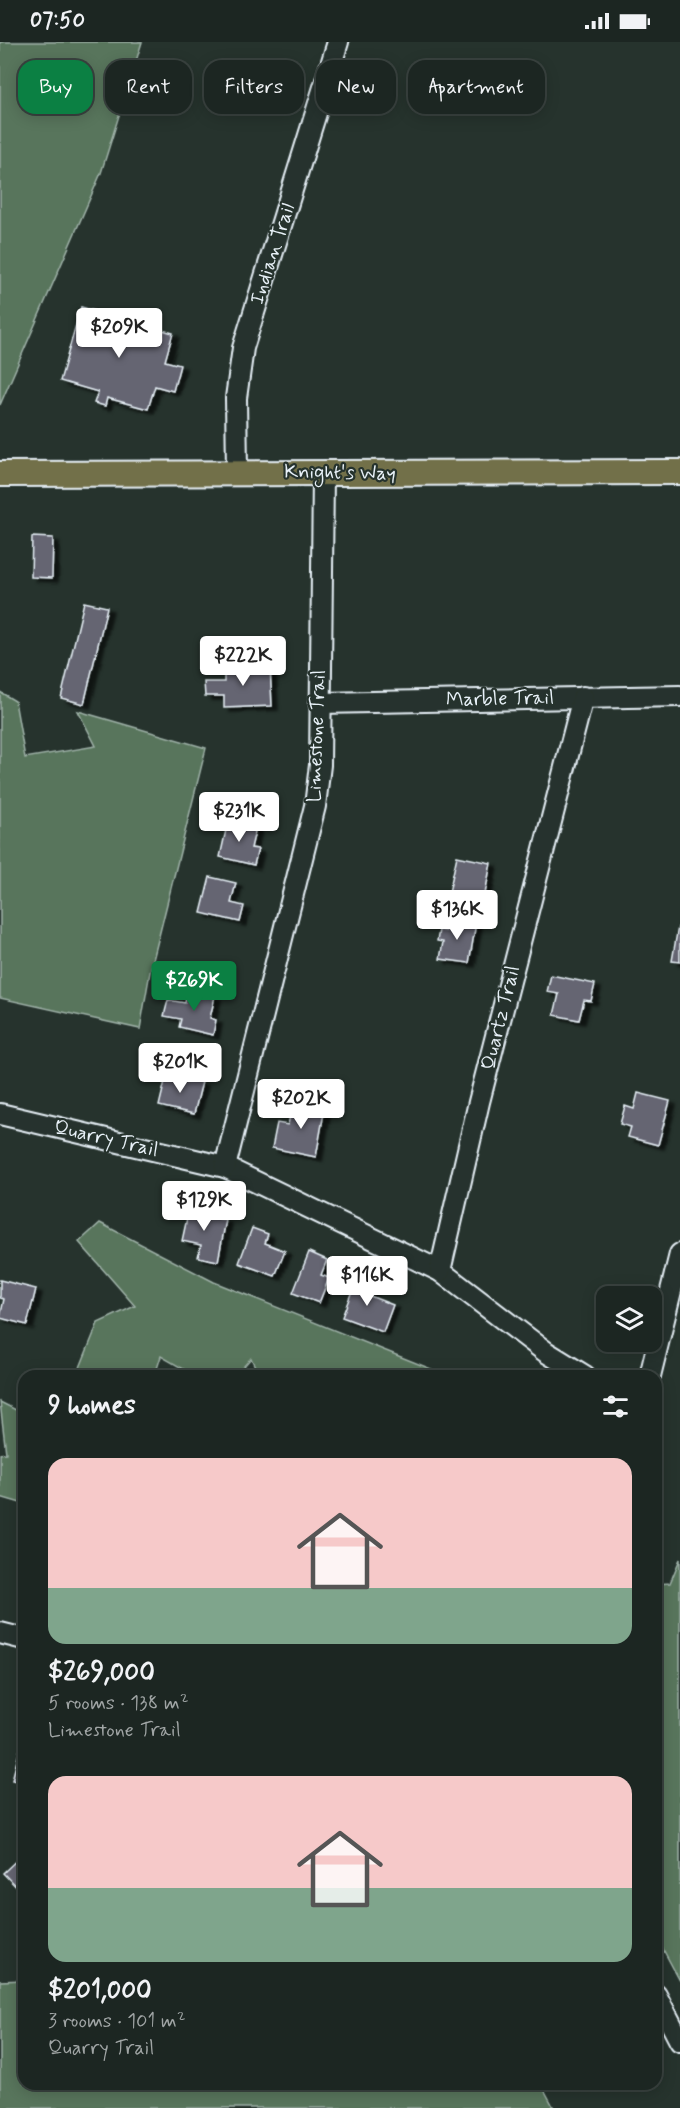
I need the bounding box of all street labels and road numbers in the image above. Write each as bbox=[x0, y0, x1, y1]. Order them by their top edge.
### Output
street label: Indian Trail bbox=[244, 200, 302, 308]
street label: Knight's Way bbox=[284, 459, 396, 488]
street label: Limestone Trail bbox=[301, 669, 333, 803]
street label: Marble Trail bbox=[446, 685, 554, 713]
street label: Quartz Trail bbox=[475, 963, 527, 1073]
street label: Quarry Trail bbox=[51, 1114, 161, 1164]

